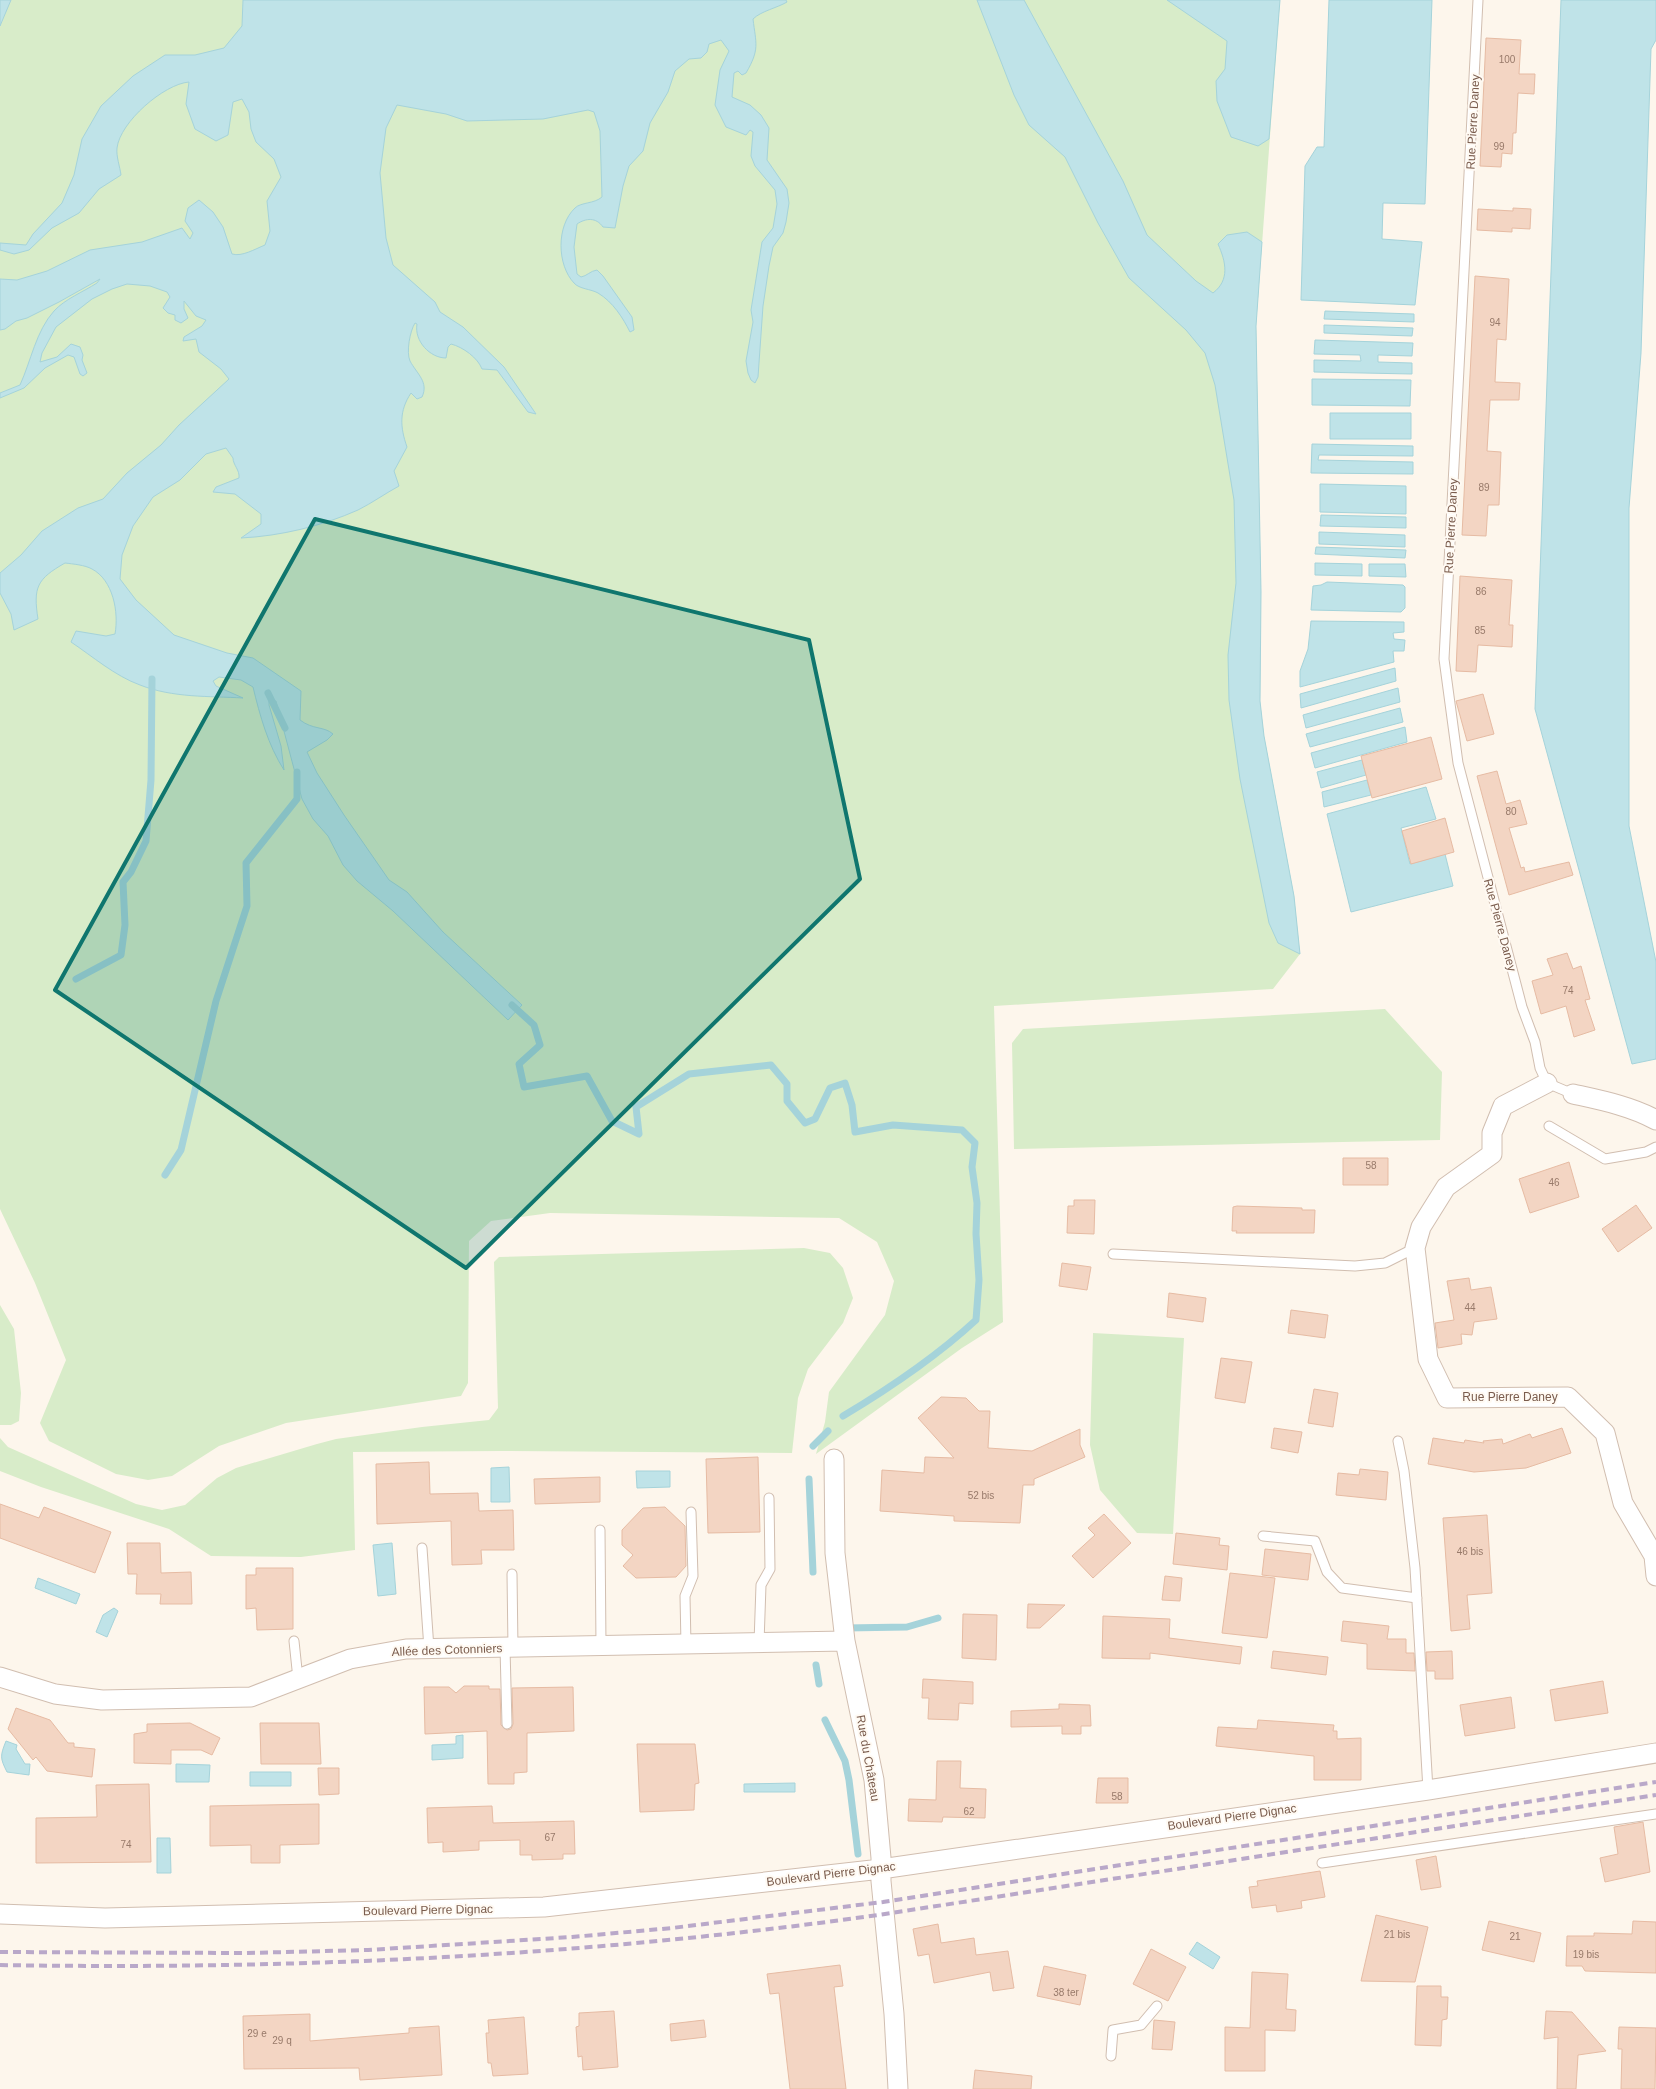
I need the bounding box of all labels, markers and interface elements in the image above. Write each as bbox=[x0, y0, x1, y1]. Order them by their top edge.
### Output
house number: 100 bbox=[1499, 54, 1516, 65]
street label: Rue Pierre Daney bbox=[1464, 74, 1482, 170]
house number: 99 bbox=[1493, 141, 1505, 152]
house number: 94 bbox=[1489, 317, 1501, 328]
street label: Rue Pierre Daney bbox=[1442, 478, 1460, 574]
house number: 89 bbox=[1478, 482, 1490, 493]
house number: 86 bbox=[1475, 586, 1487, 597]
house number: 85 bbox=[1474, 625, 1486, 636]
house number: 80 bbox=[1505, 806, 1517, 817]
street label: Rue Pierre Daney bbox=[1481, 877, 1519, 973]
house number: 74 bbox=[1562, 985, 1574, 996]
house number: 58 bbox=[1365, 1160, 1377, 1171]
house number: 46 bbox=[1548, 1177, 1560, 1188]
house number: 44 bbox=[1464, 1302, 1476, 1313]
street label: Rue Pierre Daney bbox=[1462, 1390, 1558, 1404]
house number: 52 bis bbox=[968, 1490, 994, 1501]
house number: 46 bis bbox=[1457, 1546, 1483, 1557]
street label: Allée des Cotonniers bbox=[391, 1641, 503, 1659]
street label: Rue du Château bbox=[854, 1714, 882, 1802]
house number: 58 bbox=[1111, 1791, 1123, 1802]
street label: Boulevard Pierre Dignac bbox=[1167, 1801, 1297, 1833]
house number: 62 bbox=[963, 1806, 975, 1817]
house number: 67 bbox=[544, 1832, 556, 1843]
house number: 74 bbox=[120, 1839, 132, 1850]
street label: Boulevard Pierre Dignac bbox=[766, 1859, 896, 1889]
street label: Boulevard Pierre Dignac bbox=[363, 1902, 493, 1918]
house number: 21 bis bbox=[1384, 1929, 1410, 1940]
house number: 21 bbox=[1509, 1931, 1521, 1942]
house number: 19 bis bbox=[1573, 1949, 1599, 1960]
house number: 38 ter bbox=[1053, 1987, 1079, 1998]
house number: 29 e bbox=[247, 2028, 267, 2039]
house number: 29 q bbox=[272, 2035, 292, 2046]

